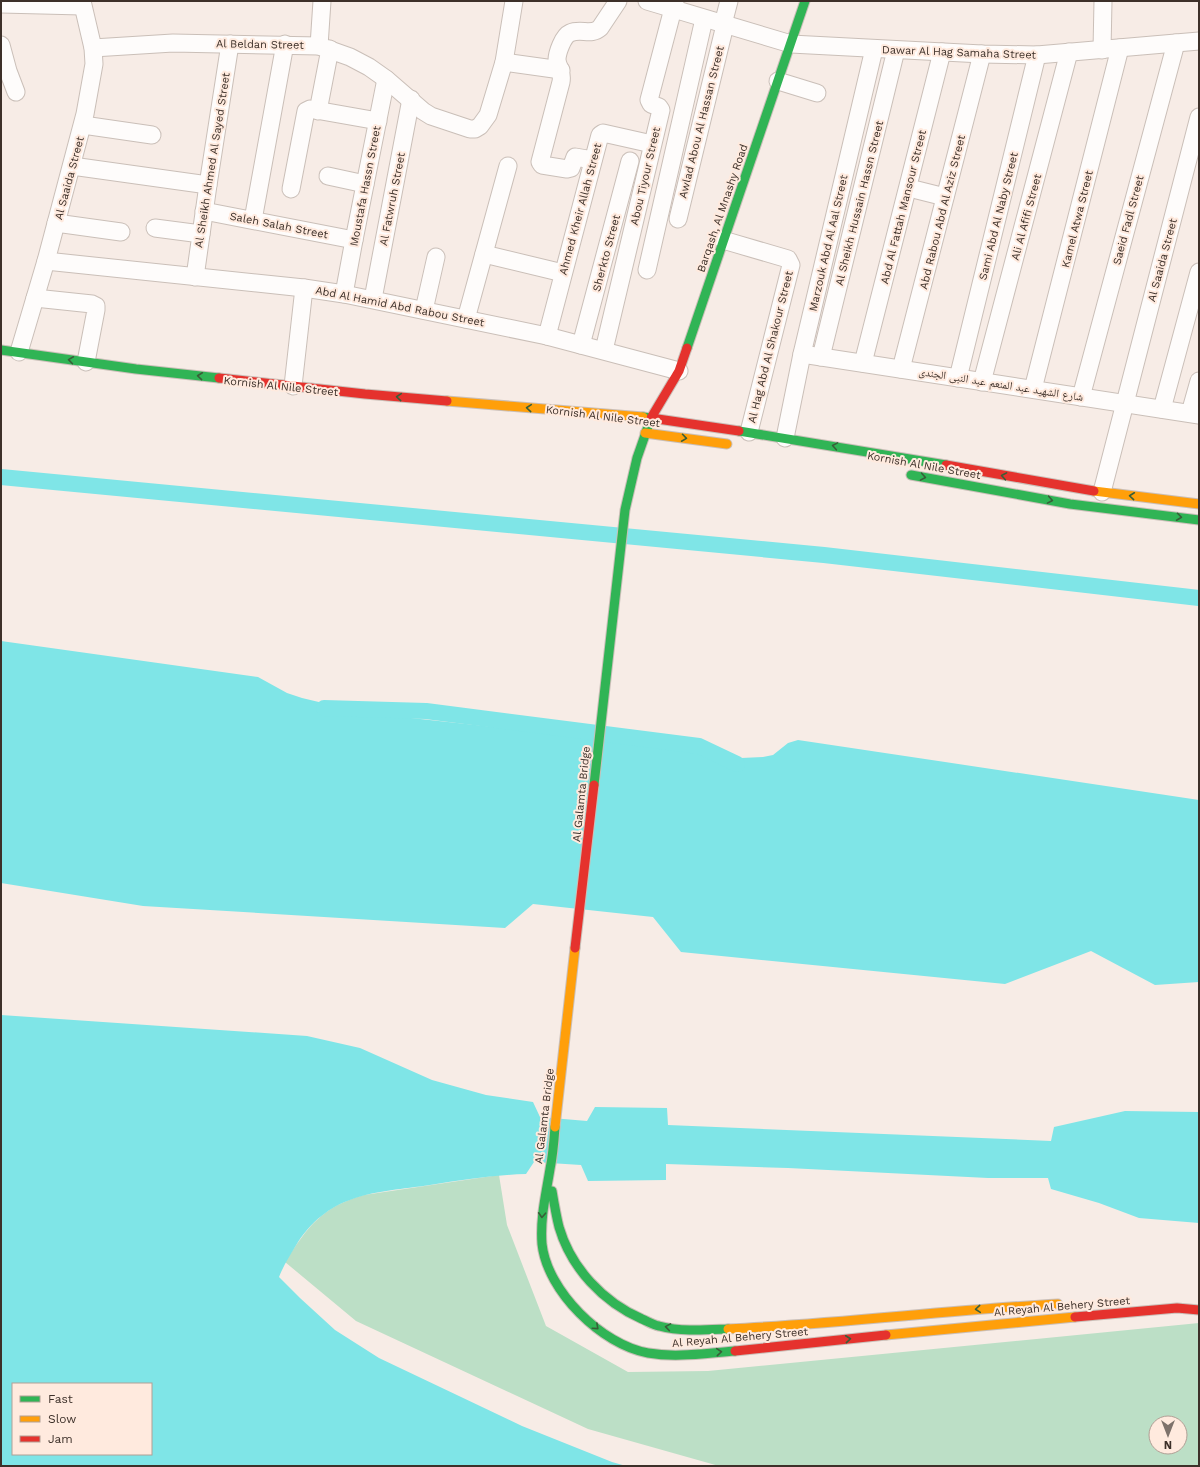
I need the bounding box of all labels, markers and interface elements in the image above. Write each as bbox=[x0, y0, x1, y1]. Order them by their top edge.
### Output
street label: Al Beldan Street bbox=[216, 37, 304, 52]
street label: Dawar Al Hag Samaha Street bbox=[882, 43, 1037, 62]
street label: Awlad Abou Al Hassan Street bbox=[676, 44, 727, 200]
street label: Al Sheikh Ahmed Al Sayed Street bbox=[192, 71, 233, 249]
street label: Al Sheikh Hussain Hassn Street bbox=[833, 119, 886, 287]
street label: Moustafa Hassn Street bbox=[347, 124, 384, 247]
street label: Abou Tiyour Street bbox=[628, 125, 663, 227]
street label: Abd Al Fattah Mansour Street bbox=[878, 128, 929, 286]
street label: Abd Rabou Abd Al Aziz Street bbox=[917, 133, 968, 291]
street label: Al Saaida Street bbox=[52, 135, 87, 221]
street label: Ahmed Kheir Allah Street bbox=[557, 141, 604, 277]
street label: Barqash, Al Mnashy Road bbox=[694, 142, 751, 274]
street label: Sami Abd Al Naby Street bbox=[976, 150, 1021, 281]
street label: Al Fatwruh Street bbox=[377, 151, 408, 247]
street label: Kamel Atwa Street bbox=[1059, 169, 1096, 269]
street label: Ali Al Afifi Street bbox=[1009, 172, 1044, 262]
street label: Marzouk Abd Al Aal Street bbox=[806, 173, 851, 313]
street label: Saeid Fadl Street bbox=[1110, 174, 1147, 266]
street label: Saleh Salah Street bbox=[229, 210, 330, 241]
street label: Sherkto Street bbox=[590, 213, 623, 293]
street label: Al Saaida Street bbox=[1145, 217, 1180, 303]
street label: Al Hag Abd Al Shakour Street bbox=[745, 269, 796, 425]
street label: Abd Al Hamid Abd Rabou Street bbox=[314, 284, 486, 329]
one-way arrow bbox=[68, 356, 74, 365]
street label: شارع الشهيد عبد المنعم عبد النبى الجندى bbox=[918, 365, 1084, 405]
one-way arrow bbox=[197, 372, 203, 381]
street label: Kornish Al Nile Street bbox=[223, 374, 339, 399]
one-way arrow bbox=[396, 393, 402, 402]
one-way arrow bbox=[526, 403, 532, 412]
street label: Kornish Al Nile Street bbox=[545, 403, 661, 430]
one-way arrow bbox=[681, 433, 687, 442]
one-way arrow bbox=[832, 442, 838, 451]
street label: Kornish Al Nile Street bbox=[866, 449, 982, 482]
one-way arrow bbox=[919, 472, 926, 481]
one-way arrow bbox=[1001, 472, 1007, 480]
one-way arrow bbox=[1129, 492, 1135, 501]
one-way arrow bbox=[1047, 495, 1054, 504]
one-way arrow bbox=[1176, 513, 1182, 522]
street label: Al Galamta Bridge bbox=[570, 746, 593, 843]
street label: Al Galamta Bridge bbox=[532, 1068, 557, 1165]
one-way arrow bbox=[538, 1212, 547, 1218]
street label: Al Reyah Al Behery Street bbox=[993, 1294, 1131, 1319]
one-way arrow bbox=[975, 1304, 982, 1313]
one-way arrow bbox=[591, 1322, 599, 1329]
one-way arrow bbox=[665, 1323, 671, 1332]
street label: Al Reyah Al Behery Street bbox=[671, 1325, 809, 1350]
one-way arrow bbox=[845, 1335, 851, 1344]
one-way arrow bbox=[716, 1348, 722, 1357]
legend bbox=[12, 1383, 152, 1455]
text: Fast bbox=[48, 1392, 73, 1406]
text: Slow bbox=[48, 1412, 76, 1426]
north arrow bbox=[1148, 1415, 1188, 1455]
text: Jam bbox=[48, 1432, 73, 1446]
text: N bbox=[1164, 1438, 1172, 1451]

